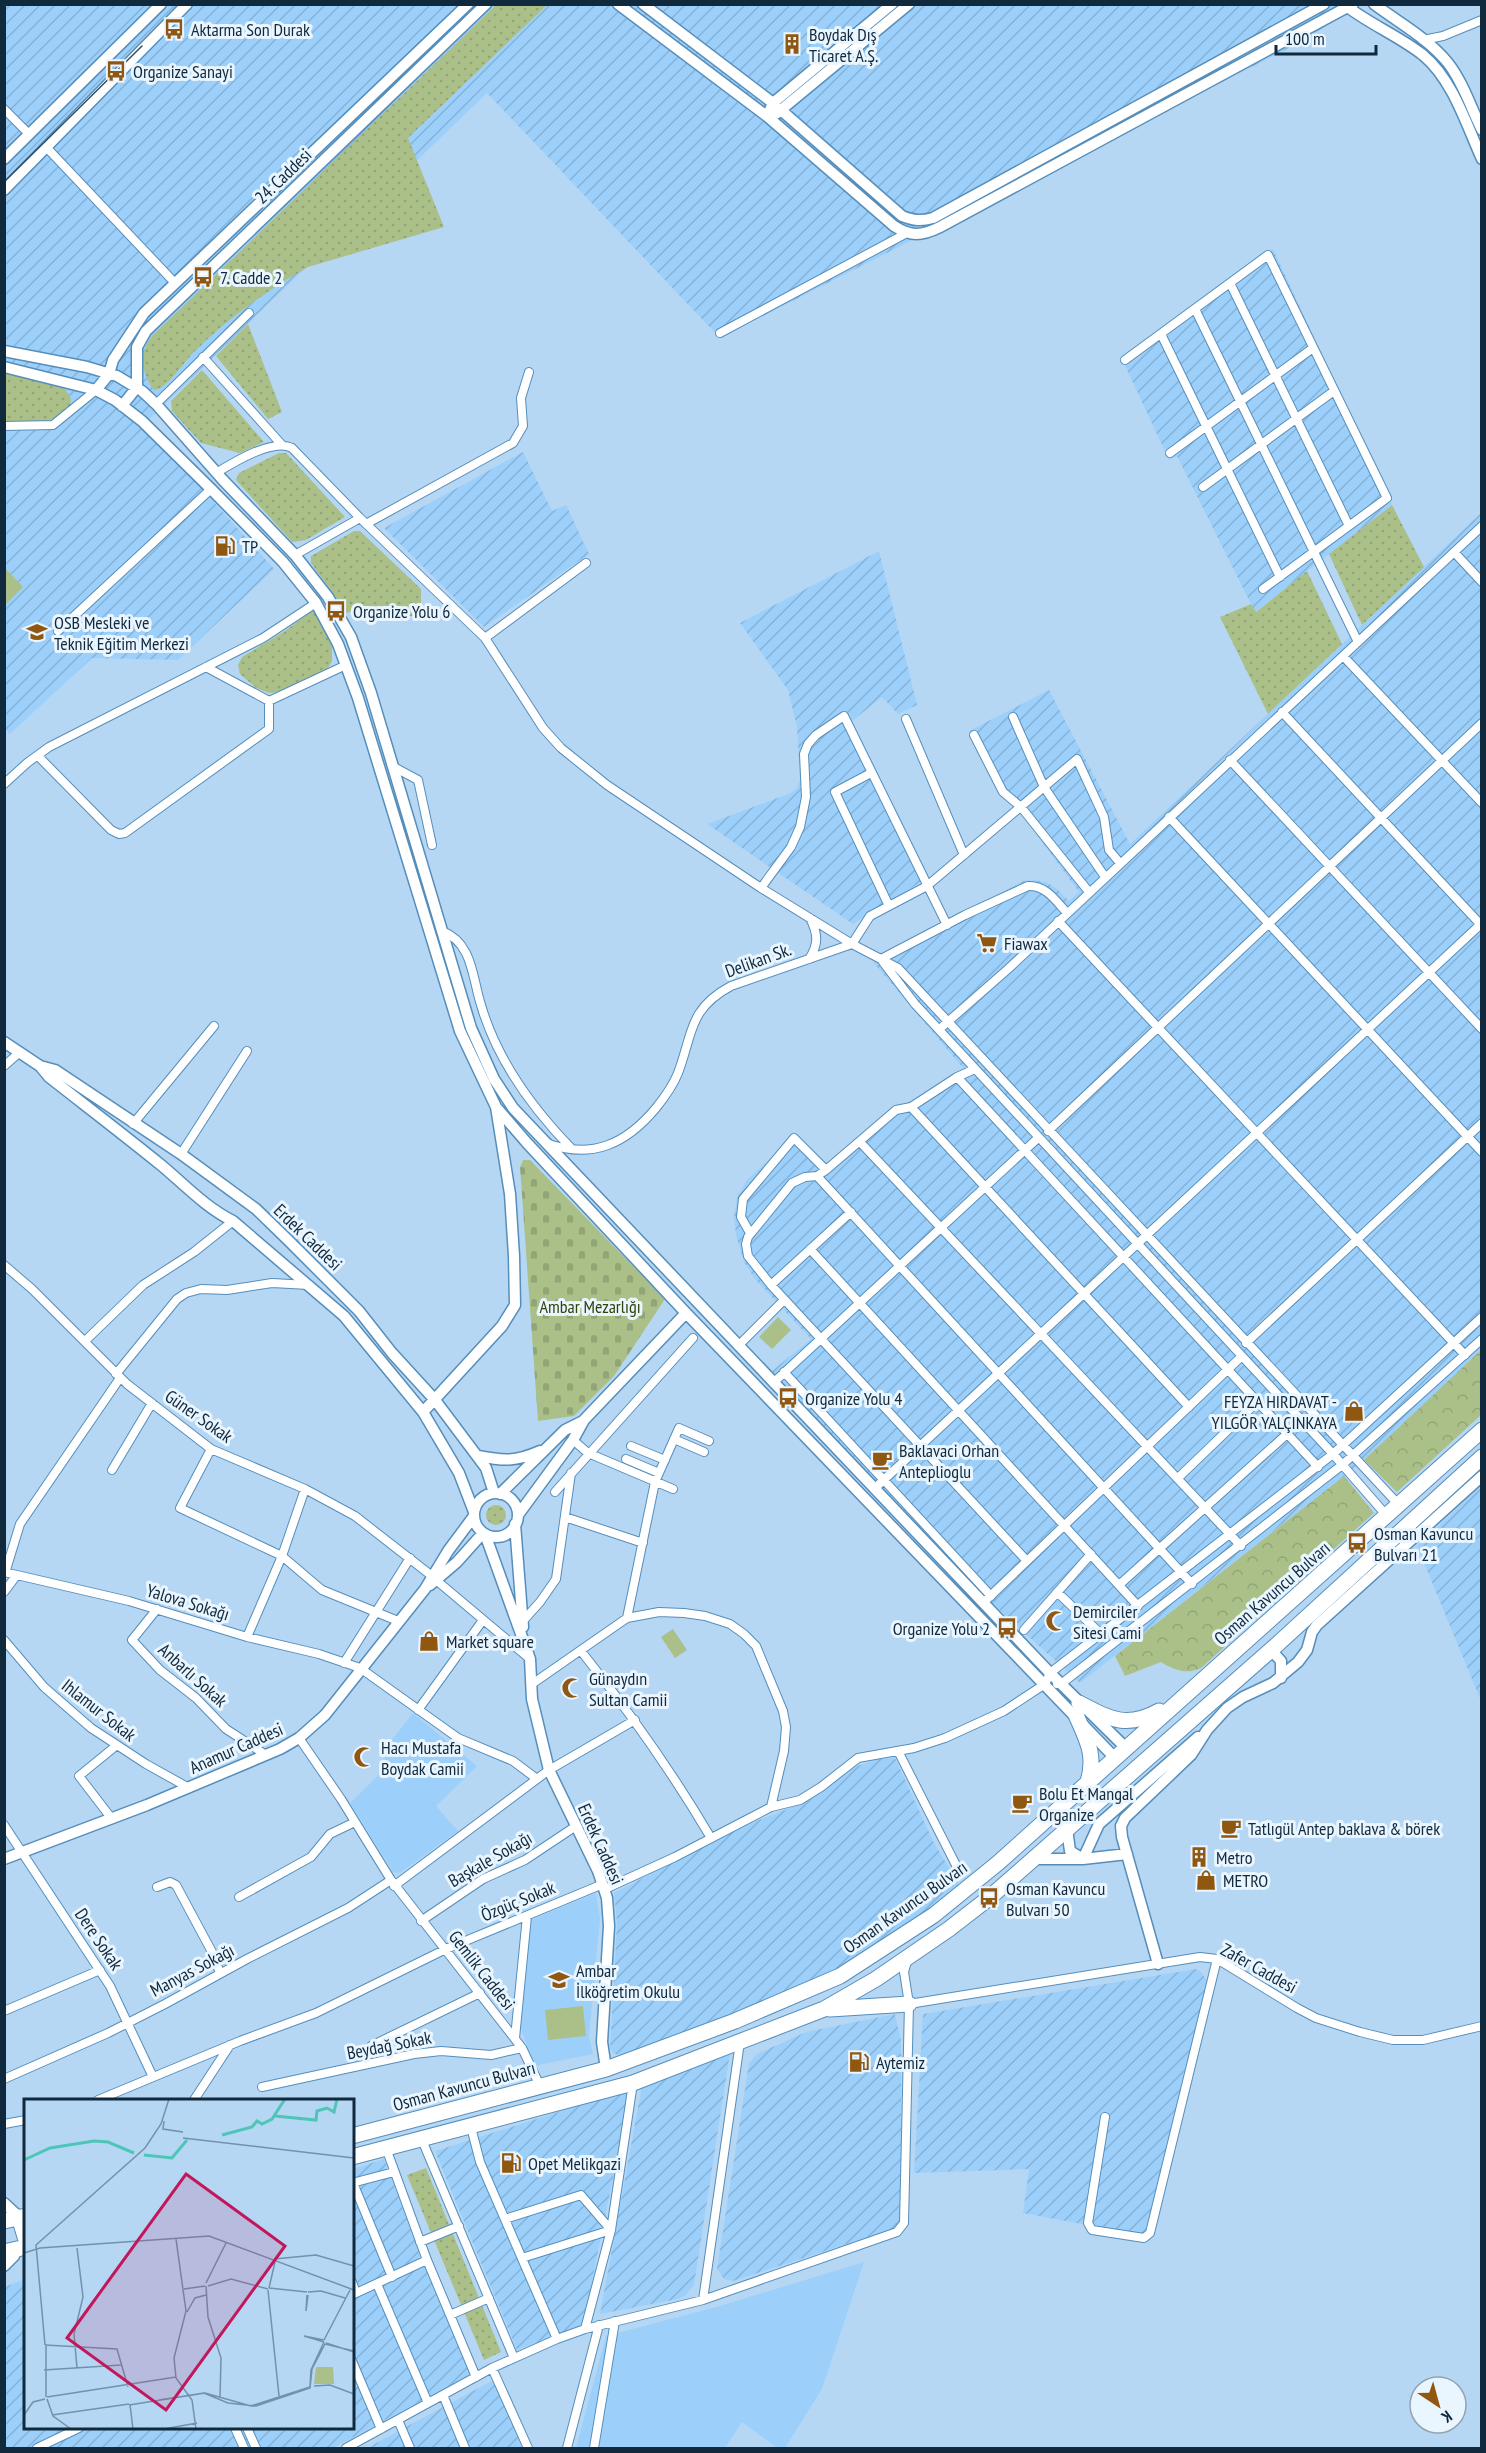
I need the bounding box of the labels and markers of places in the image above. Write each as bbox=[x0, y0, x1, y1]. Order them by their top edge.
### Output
bus stop icon: Aktarma Son Durak bbox=[162, 17, 186, 41]
place label: Aktarma Son Durak bbox=[191, 18, 310, 41]
place label: Boydak Dış Ticaret A.Ş. bbox=[809, 23, 878, 67]
building icon: Boydak Dış Ticaret A.Ş. bbox=[780, 32, 804, 56]
bus stop icon: Organize Sanayi bbox=[104, 59, 128, 83]
place label: Organize Sanayi bbox=[133, 60, 233, 83]
bus stop icon: 7. Cadde 2 bbox=[191, 265, 215, 289]
place label: 7. Cadde 2 bbox=[220, 266, 282, 289]
fuel station icon: TP bbox=[213, 534, 237, 558]
place label: TP bbox=[242, 535, 258, 558]
bus stop icon: Organize Yolu 6 bbox=[324, 599, 348, 623]
place label: Organize Yolu 6 bbox=[353, 600, 450, 623]
place label: OSB Mesleki ve Teknik Eğitim Merkezi bbox=[54, 611, 189, 655]
school or university icon: OSB Mesleki ve Teknik Eğitim Merkezi bbox=[25, 620, 49, 644]
supermarket icon: Fiawax bbox=[975, 931, 999, 955]
place label: Fiawax bbox=[1004, 932, 1048, 955]
bus stop icon: Organize Yolu 4 bbox=[776, 1386, 800, 1410]
place label: Organize Yolu 4 bbox=[805, 1387, 902, 1410]
place label: FEYZA HIRDAVAT - YILGÖR YALÇINKAYA bbox=[1212, 1390, 1337, 1434]
shop icon: FEYZA HIRDAVAT - YILGÖR YALÇINKAYA bbox=[1342, 1399, 1366, 1423]
place label: Baklavaci Orhan Anteplioglu bbox=[899, 1439, 999, 1483]
cafe icon: Baklavaci Orhan Anteplioglu bbox=[870, 1448, 894, 1472]
place label: Osman Kavuncu Bulvarı 21 bbox=[1374, 1522, 1473, 1566]
bus stop icon: Osman Kavuncu Bulvarı 21 bbox=[1345, 1531, 1369, 1555]
place label: Demirciler Sitesi Cami bbox=[1073, 1600, 1142, 1644]
mosque icon: Demirciler Sitesi Cami bbox=[1044, 1609, 1068, 1633]
bus stop icon: Organize Yolu 2 bbox=[995, 1616, 1019, 1640]
place label: Organize Yolu 2 bbox=[893, 1617, 990, 1640]
shop icon: Market square bbox=[417, 1629, 441, 1653]
place label: Market square bbox=[446, 1630, 534, 1653]
place label: Günaydın Sultan Camii bbox=[589, 1667, 667, 1711]
mosque icon: Günaydın Sultan Camii bbox=[560, 1676, 584, 1700]
place label: Hacı Mustafa Boydak Camii bbox=[381, 1736, 464, 1780]
mosque icon: Hacı Mustafa Boydak Camii bbox=[352, 1745, 376, 1769]
place label: Bolu Et Mangal Organize bbox=[1039, 1782, 1134, 1826]
cafe icon: Bolu Et Mangal Organize bbox=[1010, 1791, 1034, 1815]
cafe icon: Tatlıgül Antep baklava & börek bbox=[1219, 1816, 1243, 1840]
place label: Tatlıgül Antep baklava & börek bbox=[1248, 1817, 1440, 1840]
building icon: Metro bbox=[1187, 1845, 1211, 1869]
place label: Metro bbox=[1216, 1846, 1253, 1869]
shop icon: METRO bbox=[1194, 1868, 1218, 1892]
place label: METRO bbox=[1223, 1869, 1268, 1892]
place label: Osman Kavuncu Bulvarı 50 bbox=[1006, 1877, 1105, 1921]
bus stop icon: Osman Kavuncu Bulvarı 50 bbox=[977, 1886, 1001, 1910]
place label: Ambar İlköğretim Okulu bbox=[576, 1959, 680, 2003]
school or university icon: Ambar İlköğretim Okulu bbox=[547, 1968, 571, 1992]
fuel station icon: Aytemiz bbox=[847, 2050, 871, 2074]
place label: Aytemiz bbox=[876, 2051, 925, 2074]
fuel station icon: Opet Melikgazi bbox=[499, 2151, 523, 2175]
place label: Opet Melikgazi bbox=[528, 2152, 621, 2175]

